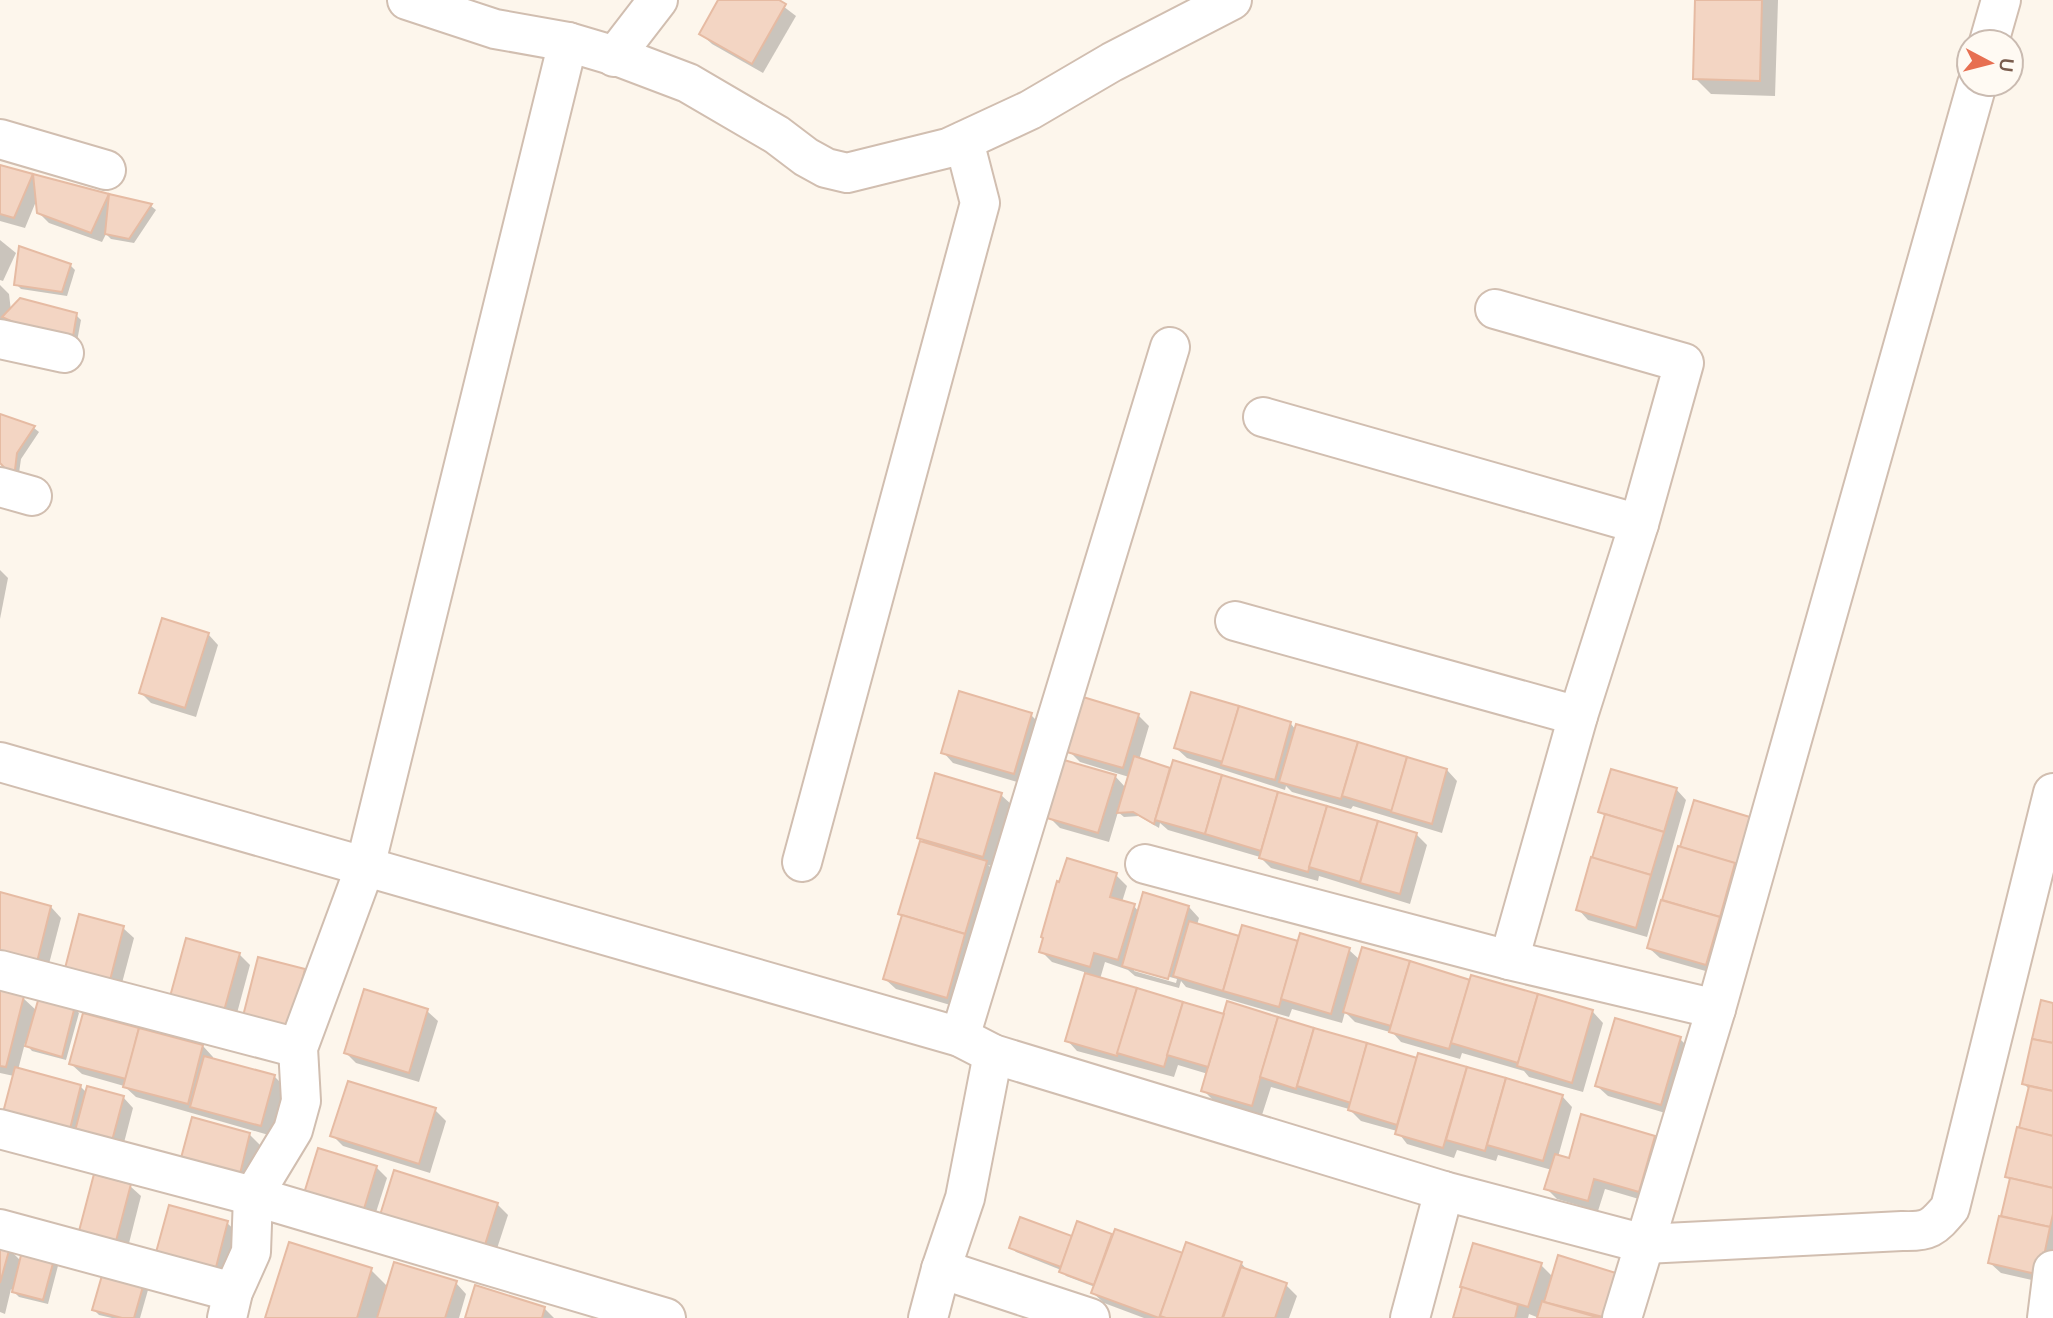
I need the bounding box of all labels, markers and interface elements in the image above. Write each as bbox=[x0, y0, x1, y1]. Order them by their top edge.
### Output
north arrow bbox=[1955, 28, 2025, 98]
text: U bbox=[1994, 57, 2020, 74]

